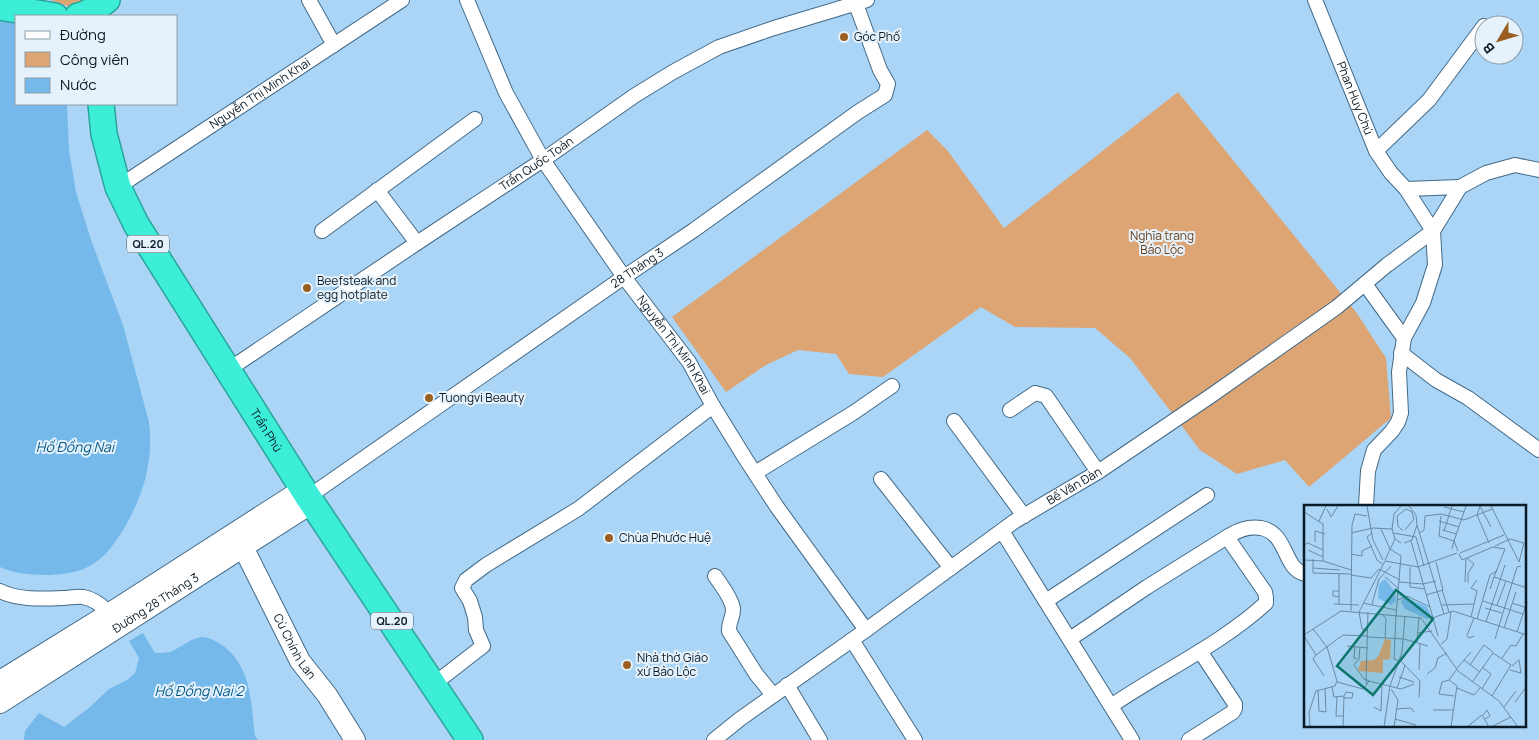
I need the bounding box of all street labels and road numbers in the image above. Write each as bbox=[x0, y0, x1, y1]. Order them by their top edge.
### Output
street label: Nguyễn Thị Minh Khai bbox=[206, 54, 314, 133]
street label: Phan Huy Chú bbox=[1333, 59, 1378, 137]
street label: Trần Quốc Toản bbox=[496, 132, 577, 195]
road number: QL.20 bbox=[127, 235, 169, 252]
street label: 28 Tháng 3 bbox=[607, 244, 667, 292]
street label: Nguyễn Thị Minh Khai bbox=[633, 292, 714, 398]
street label: Trần Phú bbox=[246, 405, 287, 455]
street label: Bế Văn Đàn bbox=[1043, 463, 1105, 509]
street label: Đường 28 Tháng 3 bbox=[109, 569, 202, 637]
street label: Cù Chính Lan bbox=[270, 610, 320, 683]
road number: QL.20 bbox=[371, 612, 413, 630]

